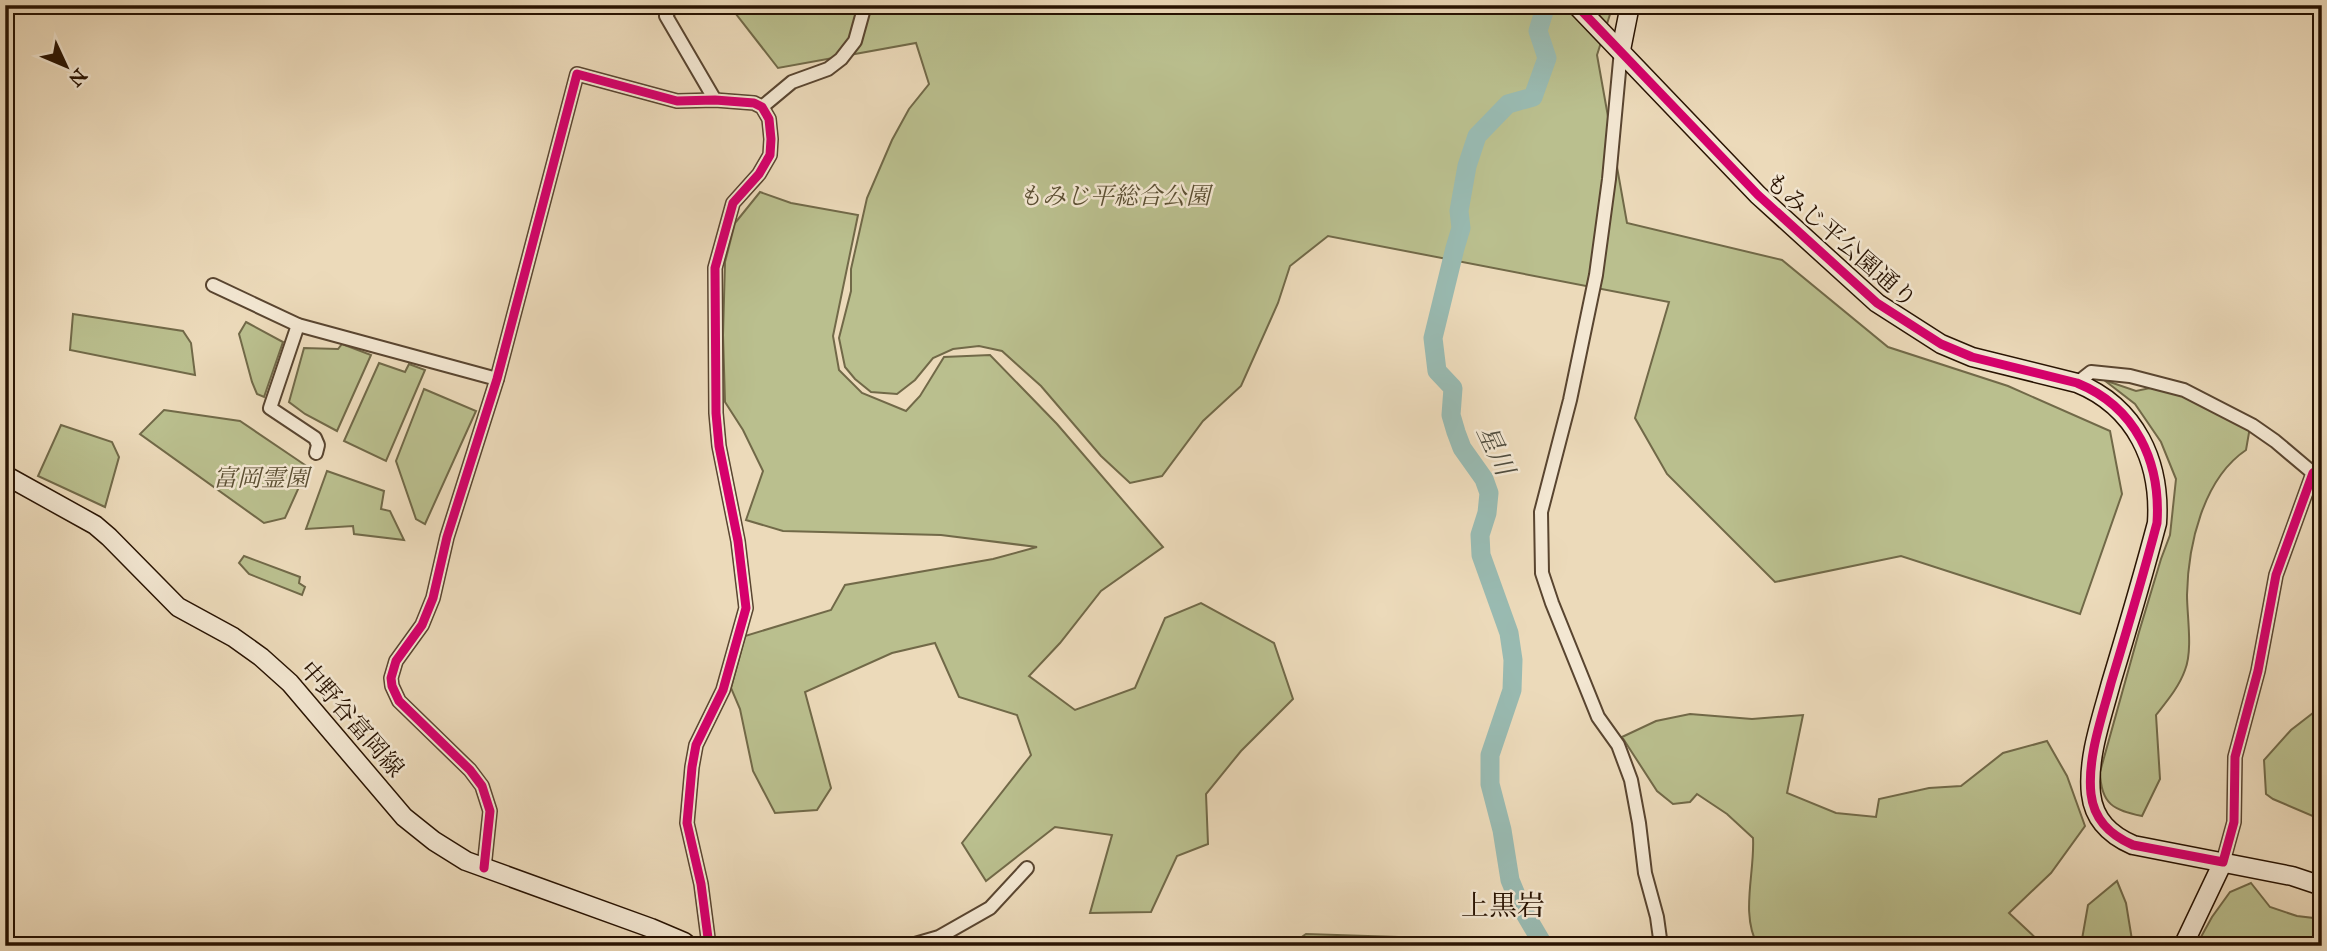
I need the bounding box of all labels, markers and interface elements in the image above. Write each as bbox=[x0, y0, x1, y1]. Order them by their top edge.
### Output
north arrow bbox=[32, 32, 102, 102]
text: N bbox=[64, 64, 92, 91]
street label: もみじ平公園通り bbox=[1759, 166, 1923, 314]
park label: もみじ平総合公園 bbox=[1018, 181, 1214, 211]
water label: 星川 bbox=[1471, 420, 1523, 483]
park label: 富岡霊園 bbox=[213, 463, 313, 493]
street label: 中野谷富岡線 bbox=[293, 655, 411, 783]
district label: 上黒岩 bbox=[1461, 888, 1545, 923]

